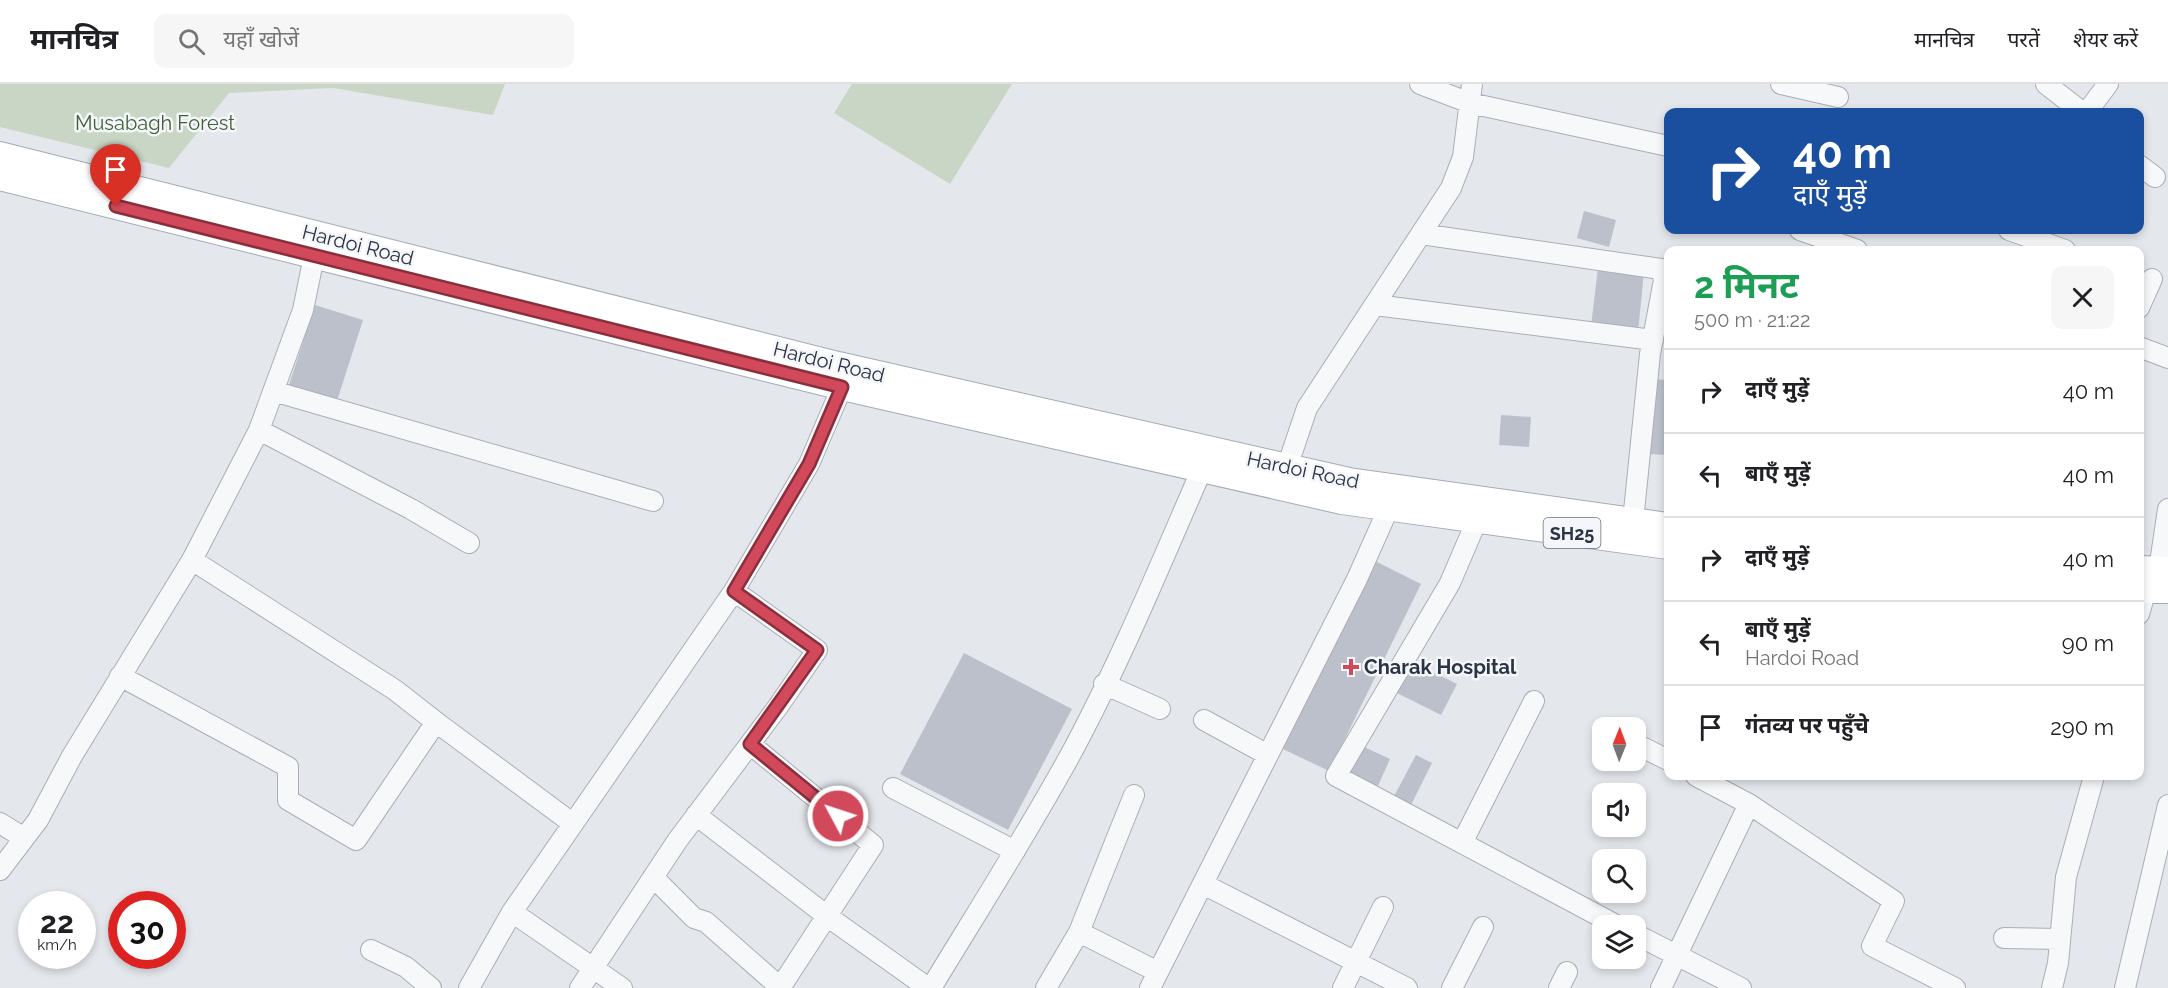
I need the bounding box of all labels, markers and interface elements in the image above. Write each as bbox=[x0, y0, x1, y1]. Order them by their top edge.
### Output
search box bbox=[154, 14, 574, 68]
text: मानचित्र bbox=[30, 23, 118, 56]
icon: search bbox=[175, 25, 208, 58]
text: यहाँ खोजें bbox=[223, 26, 299, 52]
text: मानचित्र bbox=[1914, 27, 1974, 52]
text: परतें bbox=[2007, 27, 2040, 52]
text: शेयर करें bbox=[2073, 27, 2138, 52]
park label: Musabagh Forest bbox=[75, 111, 235, 135]
text: 40 m bbox=[1793, 129, 1892, 178]
icon: right bbox=[1694, 132, 1772, 210]
pin bbox=[90, 144, 141, 206]
icon: arrive bbox=[99, 153, 132, 186]
text: दाएँ मुड़ें bbox=[1793, 179, 1867, 210]
street label: Hardoi Road bbox=[300, 220, 416, 270]
text: 2 मिनट bbox=[1694, 264, 1799, 306]
button: close bbox=[2051, 266, 2114, 329]
text: 500 m · 21:22 bbox=[1694, 308, 1810, 332]
street label: Hardoi Road bbox=[771, 337, 887, 387]
icon: right bbox=[1694, 375, 1727, 408]
text: दाएँ मुड़ें bbox=[1745, 376, 1809, 402]
text: 40 m bbox=[2063, 378, 2114, 404]
street label: Hardoi Road bbox=[1245, 446, 1361, 494]
icon: left bbox=[1694, 459, 1727, 492]
text: बाएँ मुड़ें bbox=[1745, 460, 1811, 486]
text: 40 m bbox=[2063, 462, 2114, 488]
road number: SH25 bbox=[1544, 518, 1600, 548]
icon: right bbox=[1694, 543, 1727, 576]
text: दाएँ मुड़ें bbox=[1745, 544, 1809, 570]
text: 40 m bbox=[2063, 546, 2114, 572]
text: बाएँ मुड़ें bbox=[1745, 616, 1811, 642]
icon: left bbox=[1694, 627, 1727, 660]
text: 90 m bbox=[2062, 630, 2114, 656]
text: Hardoi Road bbox=[1745, 646, 1859, 670]
place label: Charak Hospital bbox=[1364, 655, 1517, 679]
marker: Charak Hospital bbox=[1342, 658, 1360, 676]
icon: arrive bbox=[1694, 711, 1727, 744]
text: गंतव्य पर पहुँचे bbox=[1745, 712, 1869, 738]
text: 290 m bbox=[2050, 714, 2114, 740]
north arrow bbox=[1592, 717, 1646, 771]
map controls bbox=[1592, 717, 1646, 969]
button: sound bbox=[1592, 783, 1646, 837]
position arrow bbox=[806, 784, 870, 848]
button: search bbox=[1592, 849, 1646, 903]
speed limit sign: 30 bbox=[108, 891, 186, 969]
text: 22 bbox=[40, 905, 74, 940]
button: layers bbox=[1592, 915, 1646, 969]
text: km/h bbox=[37, 936, 77, 954]

